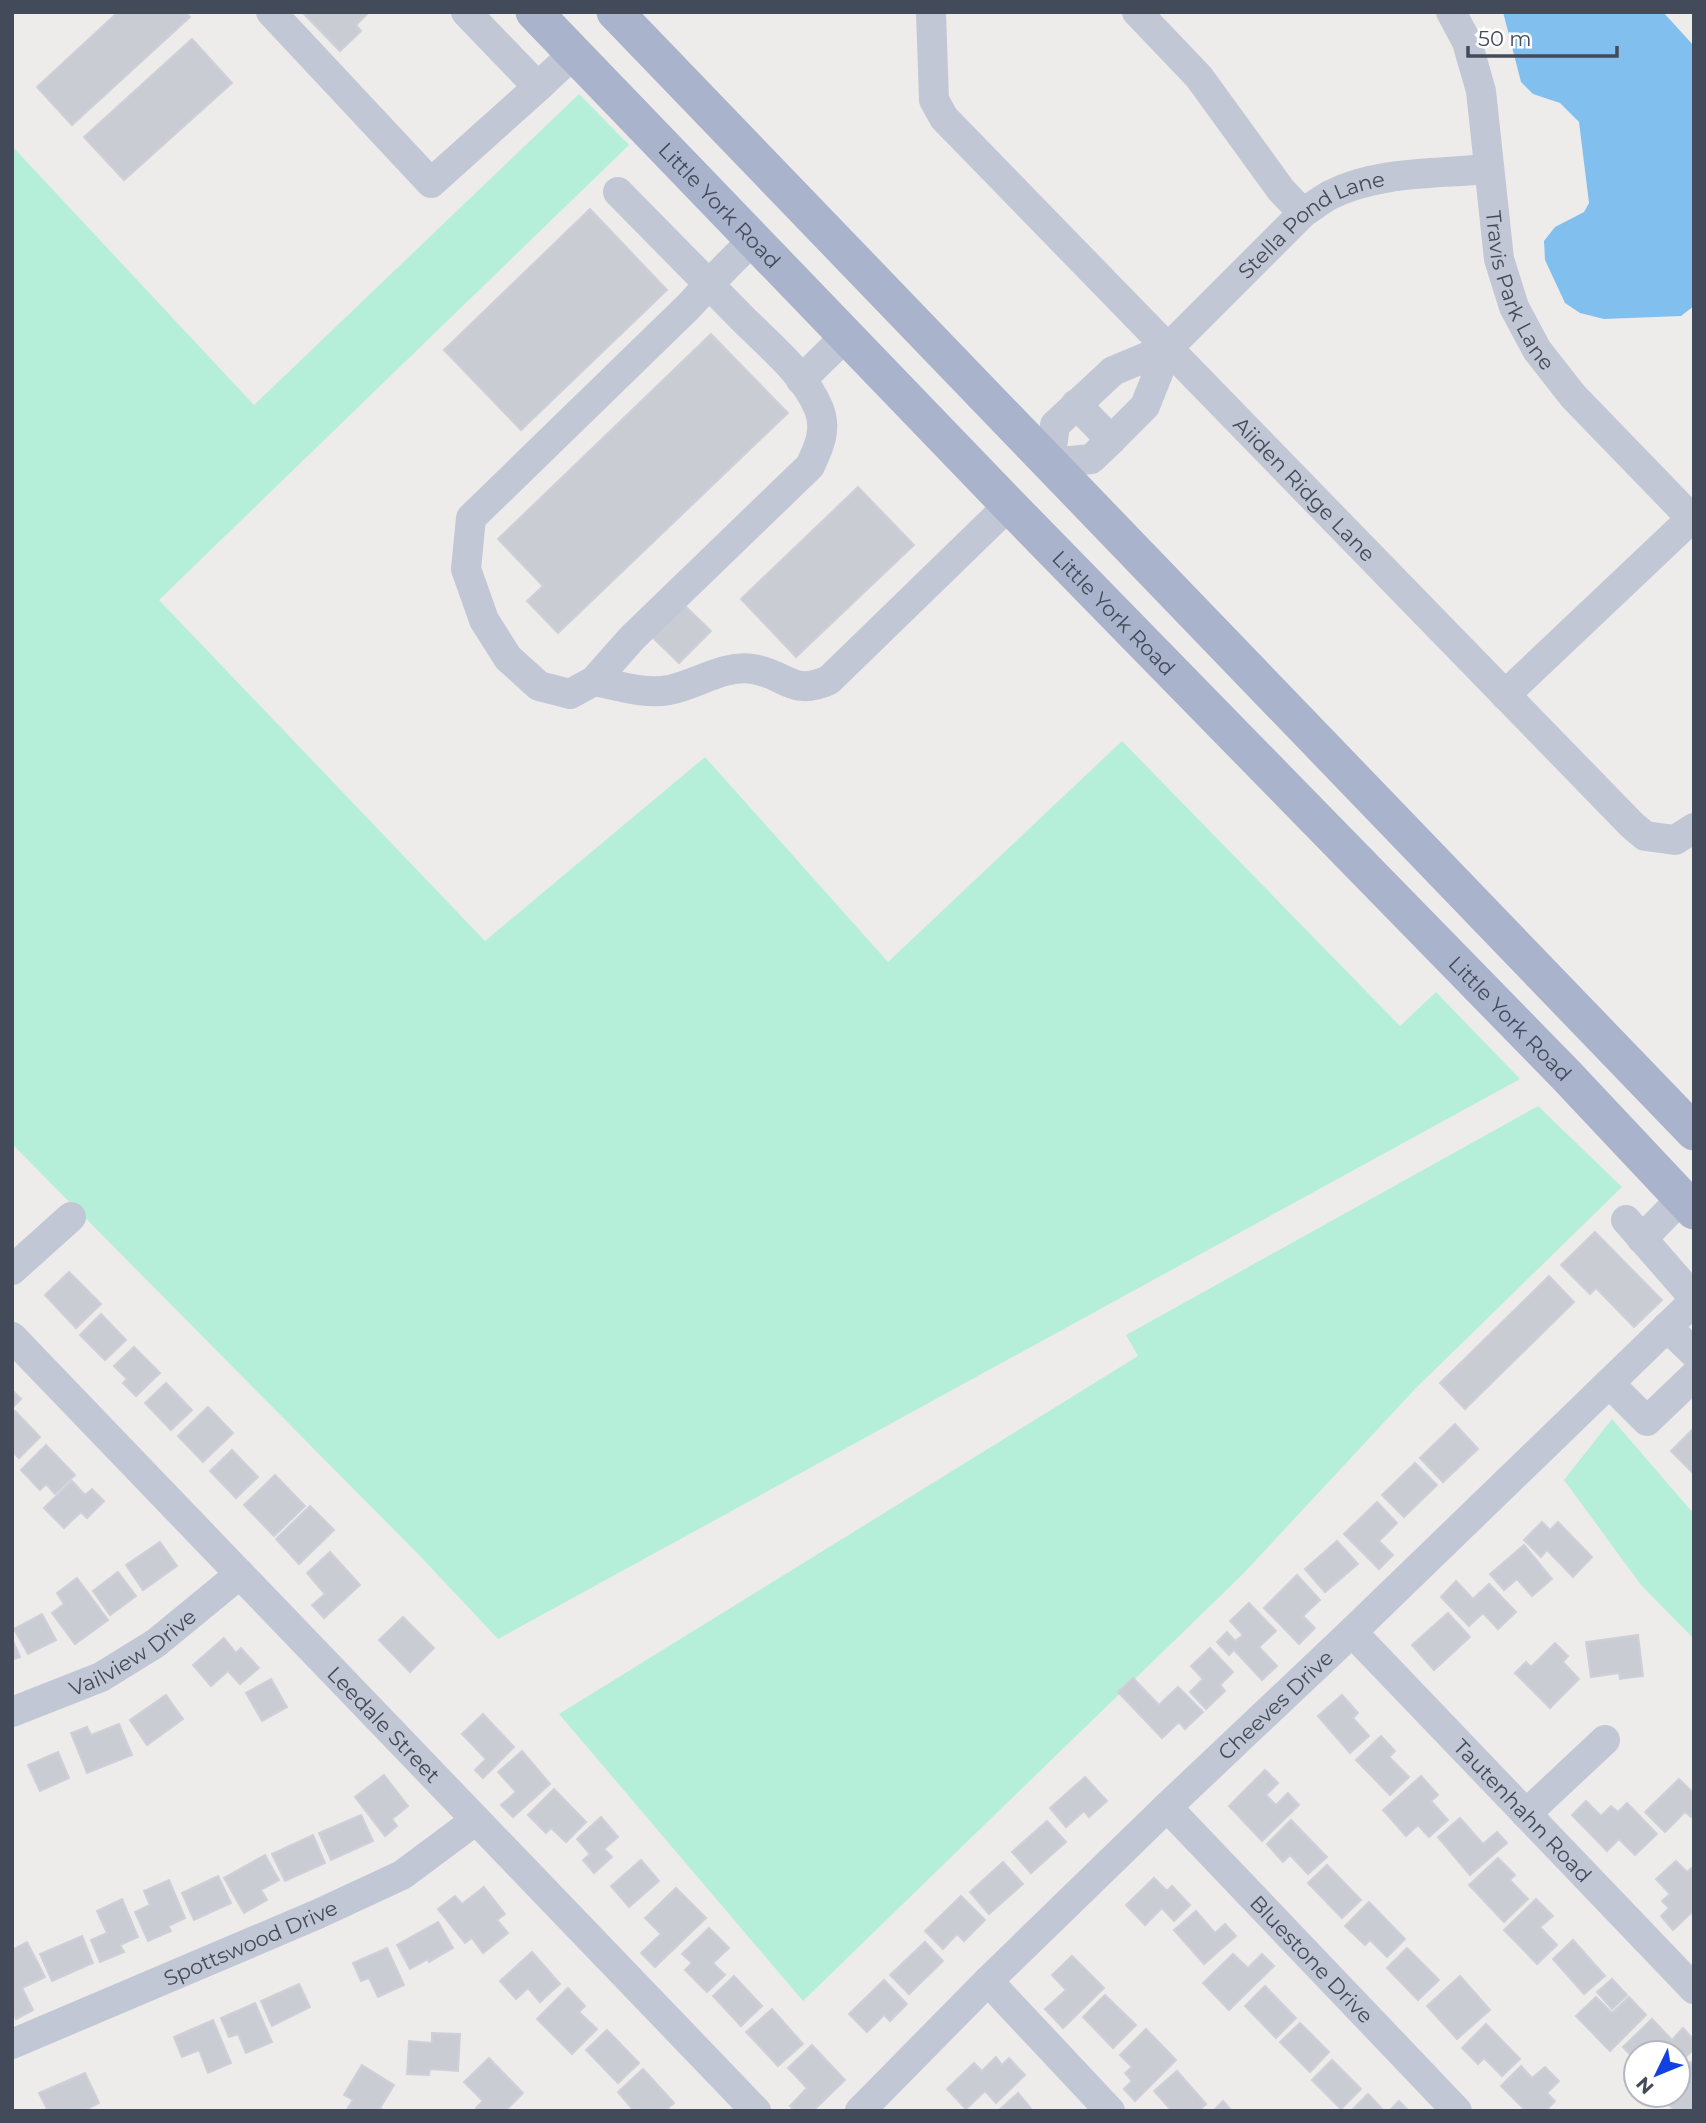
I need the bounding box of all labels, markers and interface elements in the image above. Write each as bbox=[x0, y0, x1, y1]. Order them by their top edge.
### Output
scale bar bbox=[1468, 14, 1617, 58]
text: 50 m bbox=[1478, 26, 1532, 51]
street label: Little York Road bbox=[654, 137, 786, 273]
street label: Stella Pond Lane bbox=[1232, 166, 1386, 284]
street label: Travis Park Lane bbox=[1481, 209, 1560, 375]
street label: Aiiden Ridge Lane bbox=[1229, 411, 1381, 566]
street label: Little York Road bbox=[1048, 545, 1181, 680]
street label: Little York Road bbox=[1444, 950, 1577, 1086]
street label: Vailview Drive bbox=[65, 1603, 201, 1701]
street label: Cheeves Drive bbox=[1213, 1644, 1338, 1765]
street label: Leedale Street bbox=[323, 1661, 446, 1787]
street label: Tautenhahn Road bbox=[1449, 1734, 1597, 1887]
street label: Bluestone Drive bbox=[1245, 1890, 1379, 2028]
street label: Spottswood Drive bbox=[160, 1894, 341, 1991]
north arrow bbox=[1622, 2039, 1692, 2109]
text: N bbox=[1631, 2072, 1659, 2099]

